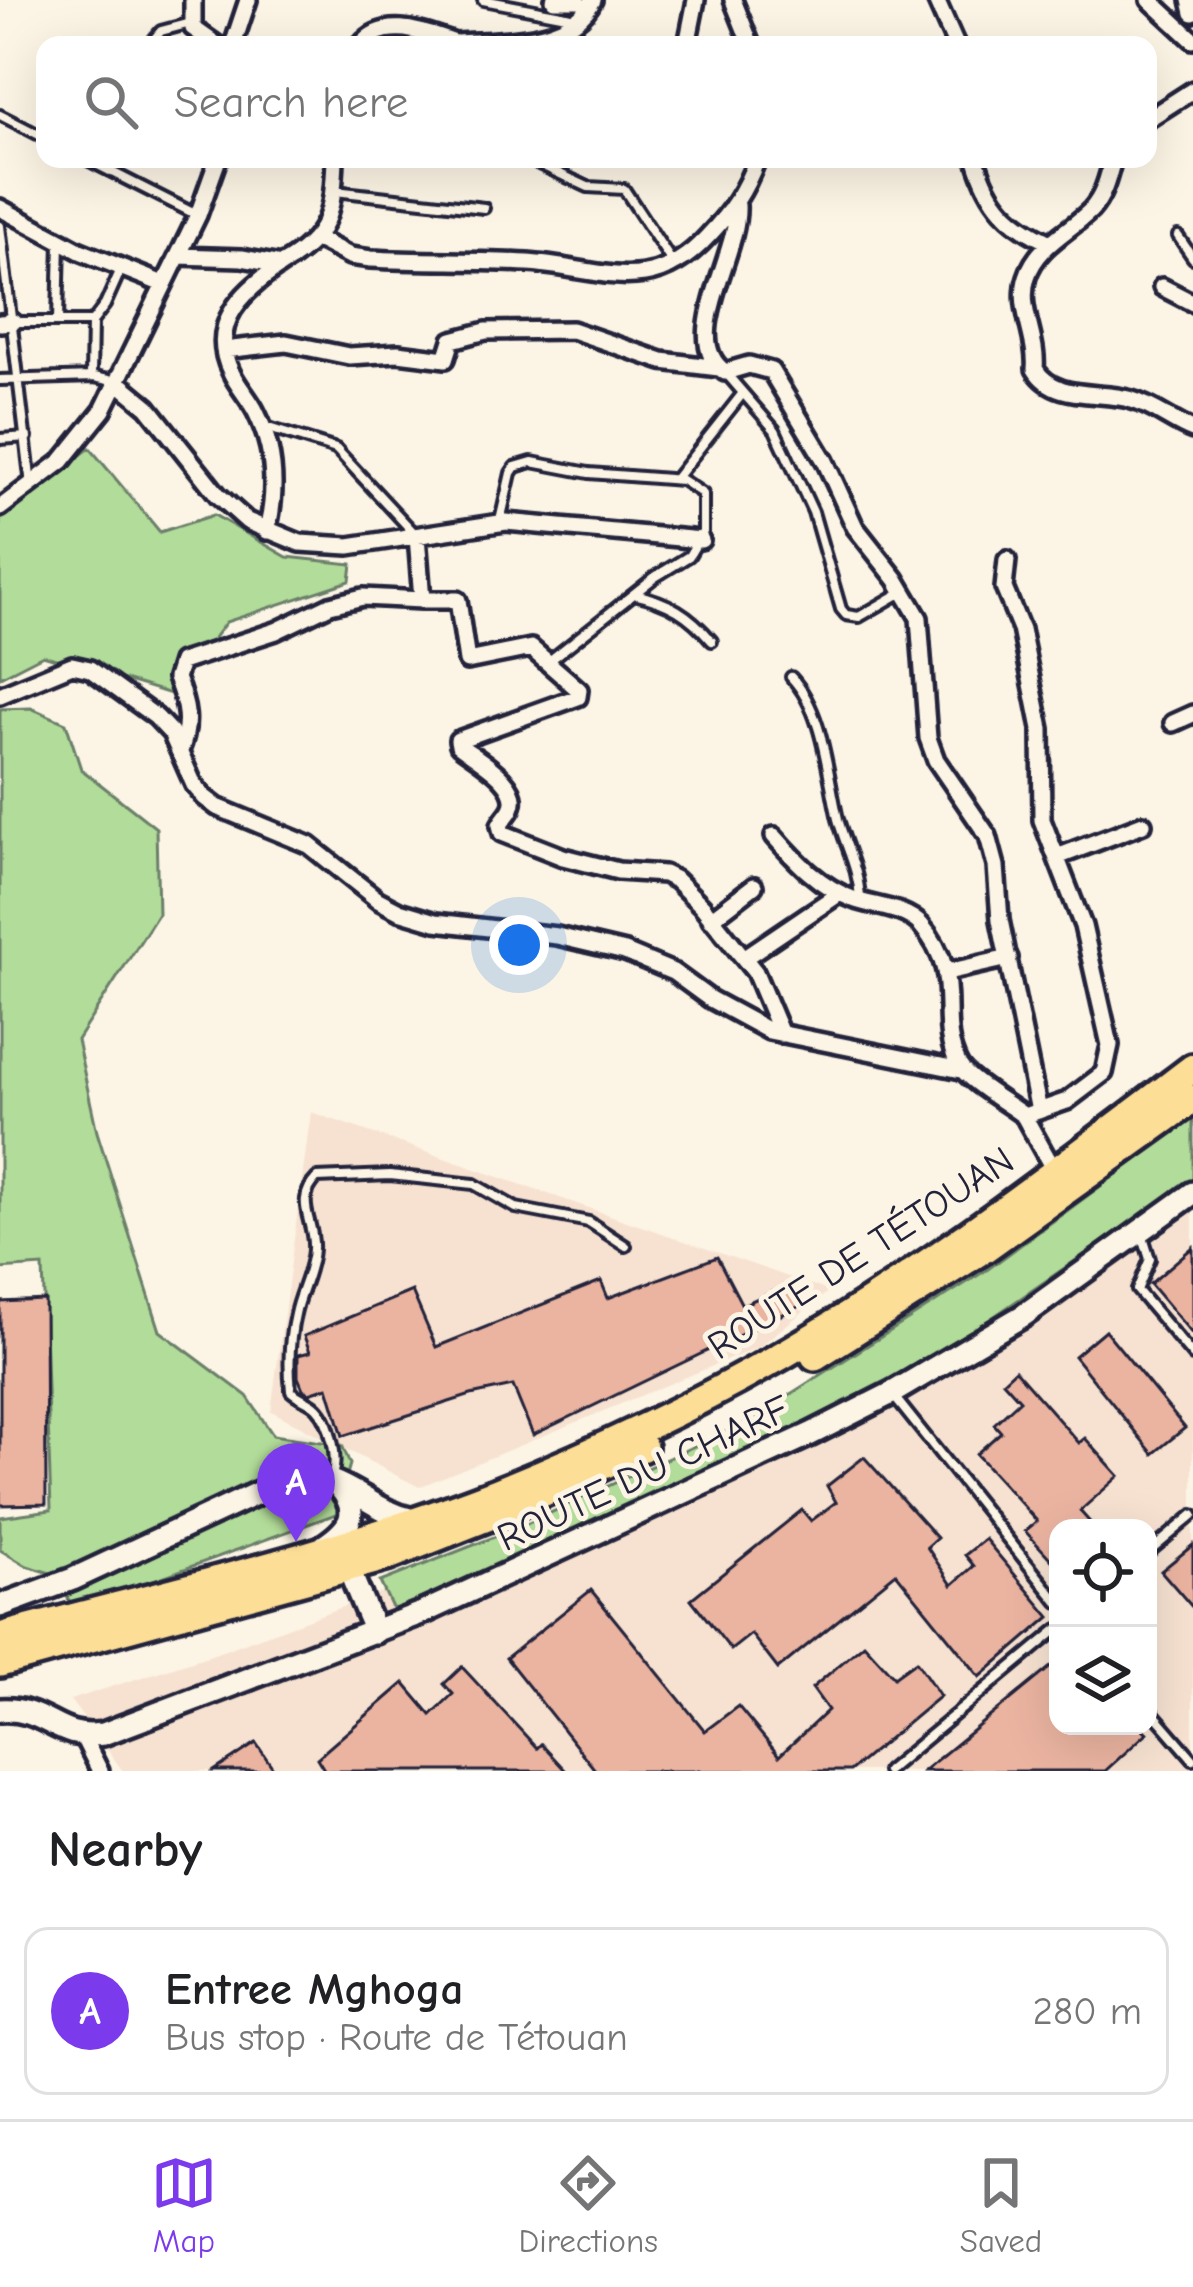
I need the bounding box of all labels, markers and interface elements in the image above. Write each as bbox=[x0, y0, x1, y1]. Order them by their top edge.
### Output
search box bbox=[36, 36, 1157, 168]
icon: search bbox=[78, 69, 144, 135]
text: Search here bbox=[174, 76, 408, 128]
your location bbox=[489, 915, 549, 975]
street label: ROUTE DE TÉTOUAN bbox=[700, 1138, 1022, 1369]
street label: ROUTE DU CHARF bbox=[490, 1386, 797, 1561]
pin: A bbox=[257, 1443, 335, 1542]
map controls bbox=[1049, 1519, 1157, 1735]
button: locate bbox=[1049, 1519, 1157, 1627]
button: layers bbox=[1049, 1627, 1157, 1735]
text: Nearby bbox=[48, 1820, 202, 1879]
text: Entree Mghoga bbox=[165, 1963, 463, 2015]
text: A bbox=[79, 1989, 101, 2034]
text: 280 m bbox=[1032, 1989, 1142, 2034]
text: Bus stop · Route de Tétouan bbox=[165, 2015, 628, 2060]
tab: Map bbox=[151, 2150, 217, 2260]
tab: Directions bbox=[519, 2150, 658, 2260]
tab: Saved bbox=[960, 2150, 1042, 2260]

